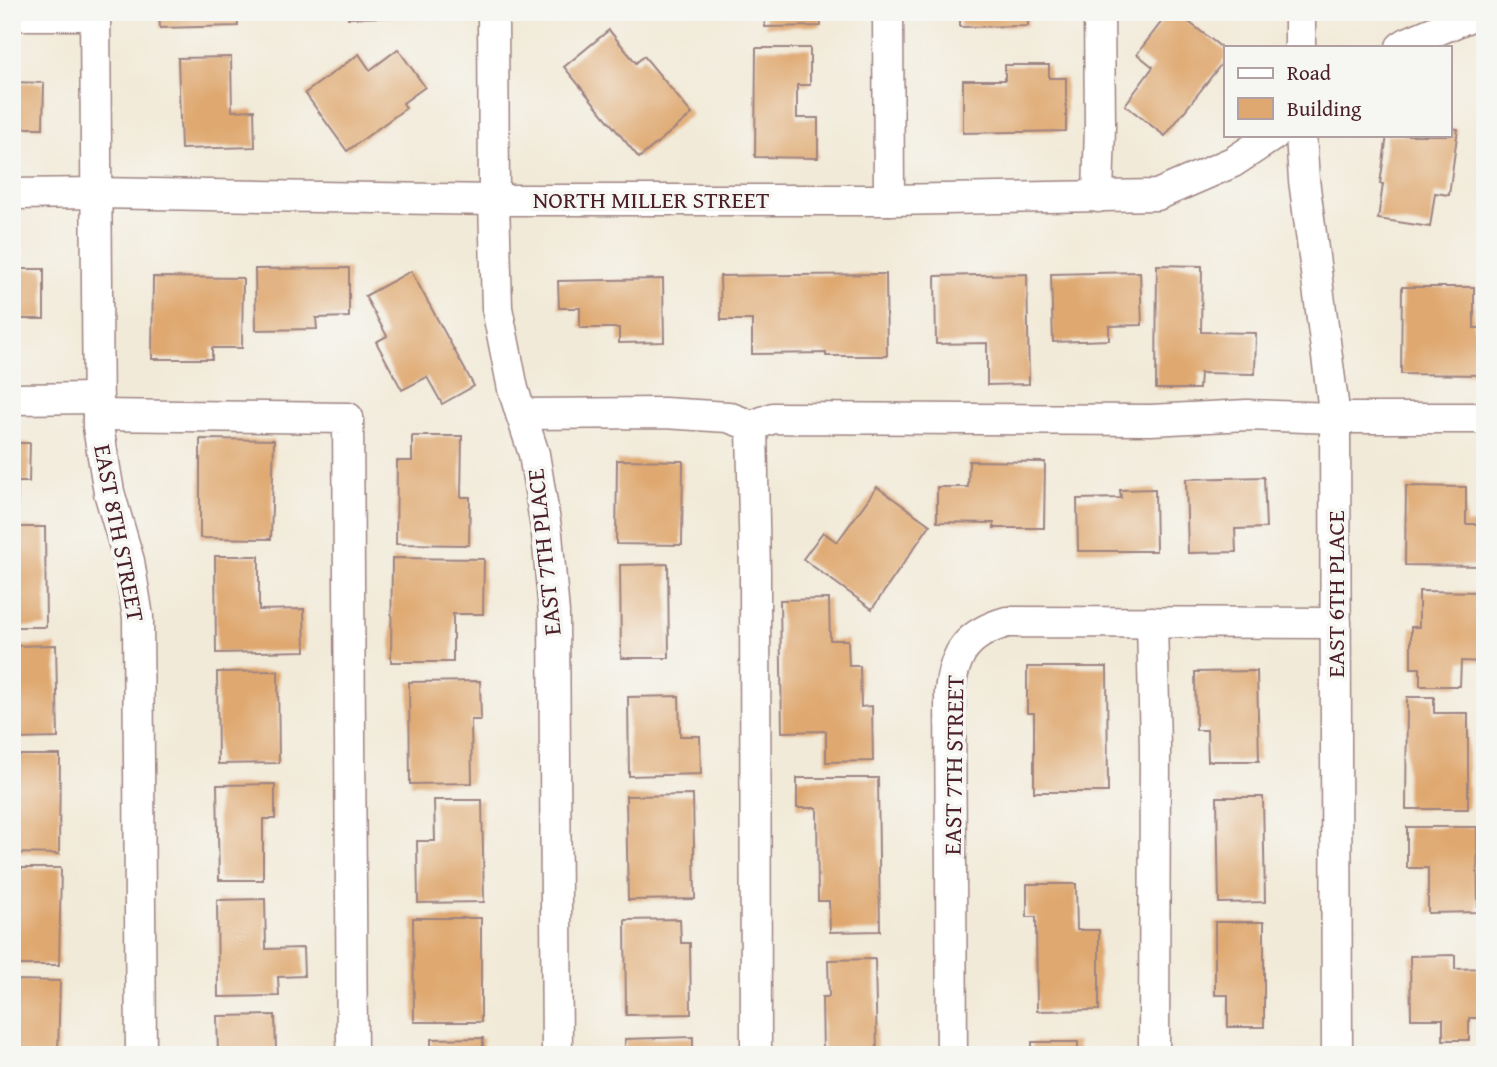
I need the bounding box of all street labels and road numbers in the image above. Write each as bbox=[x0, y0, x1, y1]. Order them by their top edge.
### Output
street label: NORTH MILLER STREET bbox=[533, 182, 769, 217]
street label: EAST 8TH STREET bbox=[85, 441, 154, 625]
street label: EAST 7TH PLACE bbox=[517, 467, 570, 637]
street label: EAST 6TH PLACE bbox=[1318, 510, 1353, 678]
street label: EAST 7TH STREET bbox=[934, 675, 973, 855]

